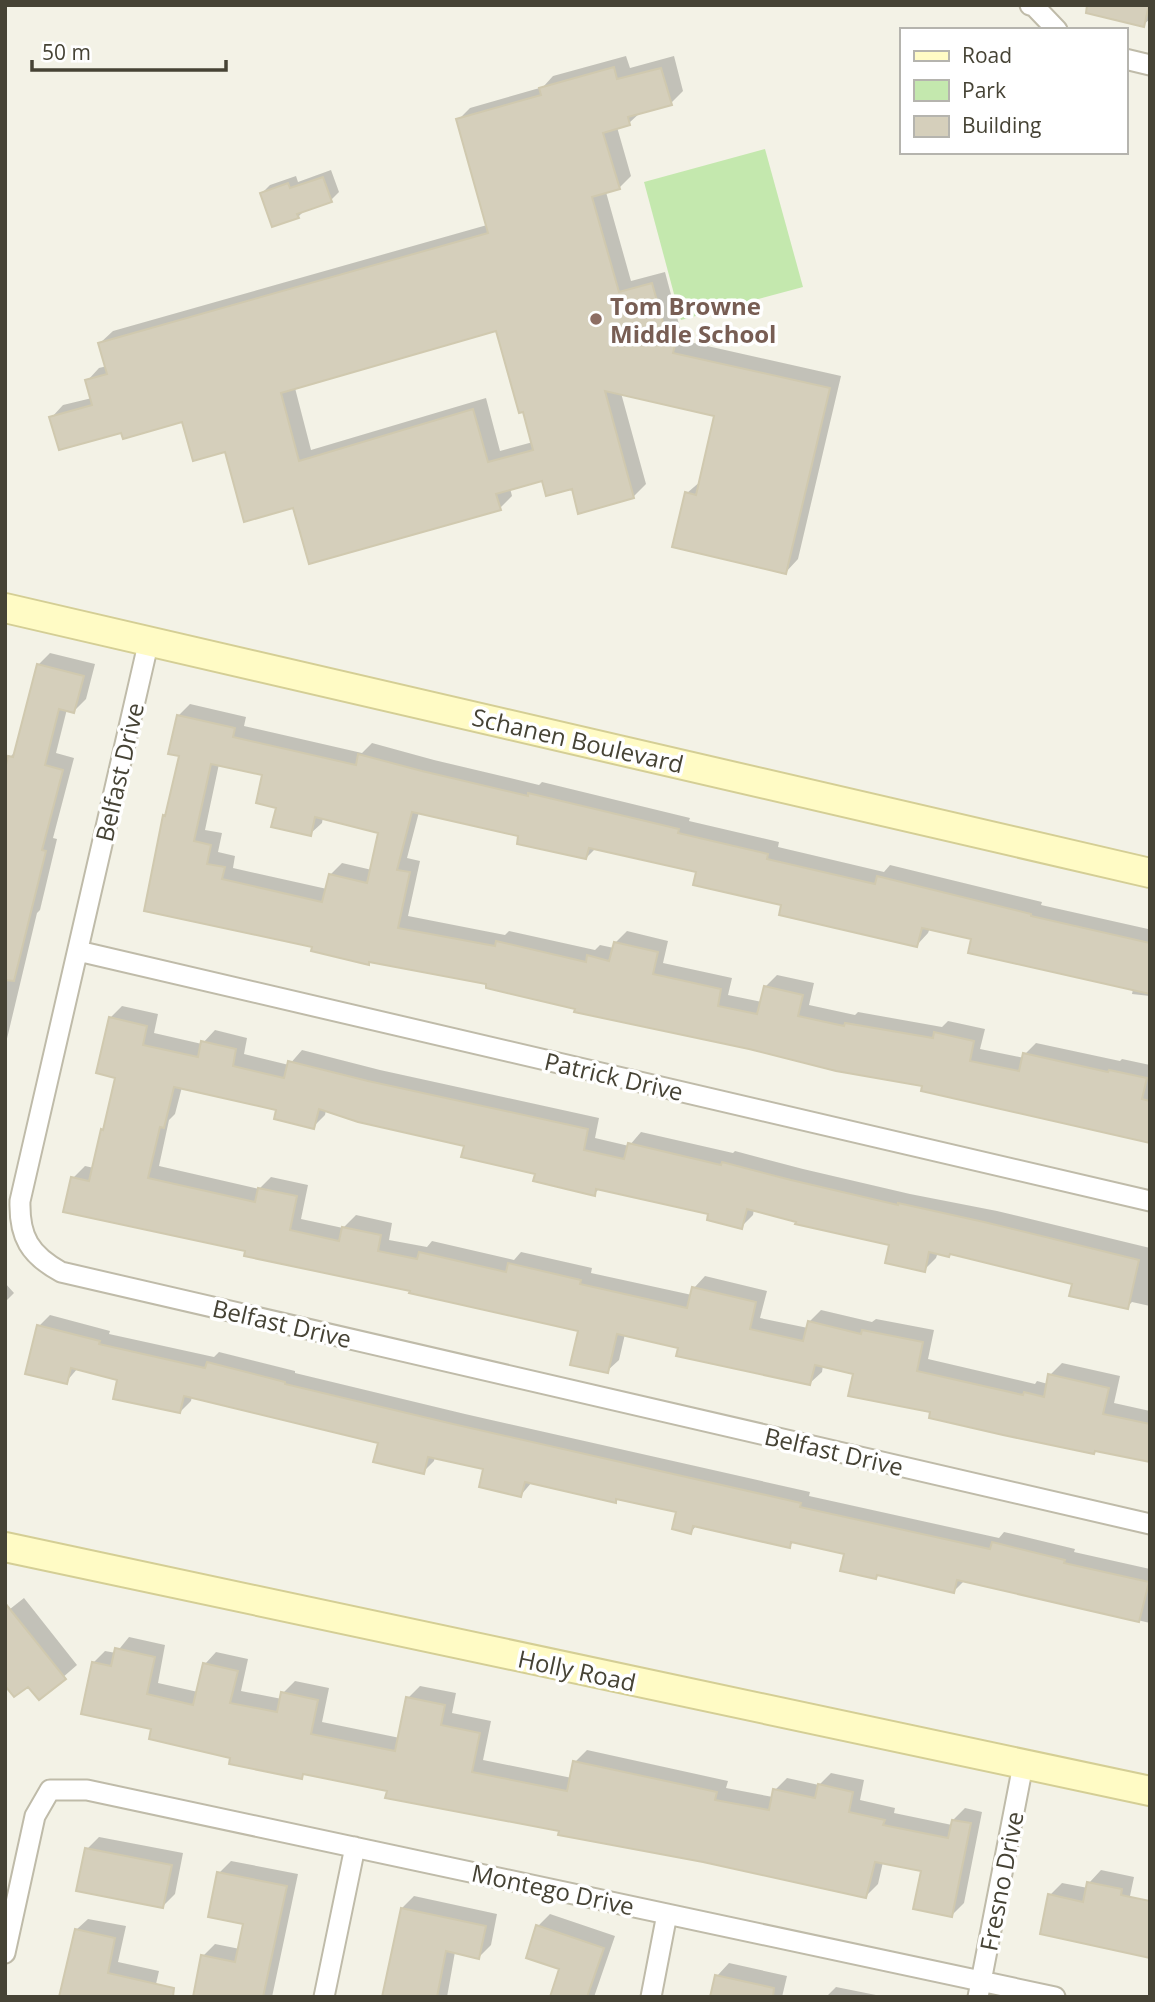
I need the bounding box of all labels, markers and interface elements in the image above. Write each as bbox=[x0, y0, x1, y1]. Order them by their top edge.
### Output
scale bar bbox=[32, 28, 226, 72]
legend bbox=[900, 28, 1127, 154]
text: 50 m bbox=[42, 38, 91, 66]
text: Road bbox=[962, 41, 1012, 69]
text: Park bbox=[962, 76, 1006, 104]
text: Building bbox=[962, 111, 1041, 139]
place label: Tom Browne Middle School bbox=[610, 289, 776, 350]
marker: Tom Browne Middle School bbox=[588, 311, 604, 327]
street label: Belfast Drive bbox=[87, 699, 151, 845]
street label: Schanen Boulevard bbox=[469, 700, 687, 780]
street label: Patrick Drive bbox=[541, 1044, 687, 1108]
street label: Belfast Drive bbox=[209, 1291, 355, 1355]
street label: Belfast Drive bbox=[761, 1419, 907, 1483]
street label: Holly Road bbox=[515, 1641, 639, 1699]
street label: Fresno Drive bbox=[971, 1809, 1031, 1953]
street label: Montego Drive bbox=[469, 1856, 637, 1922]

